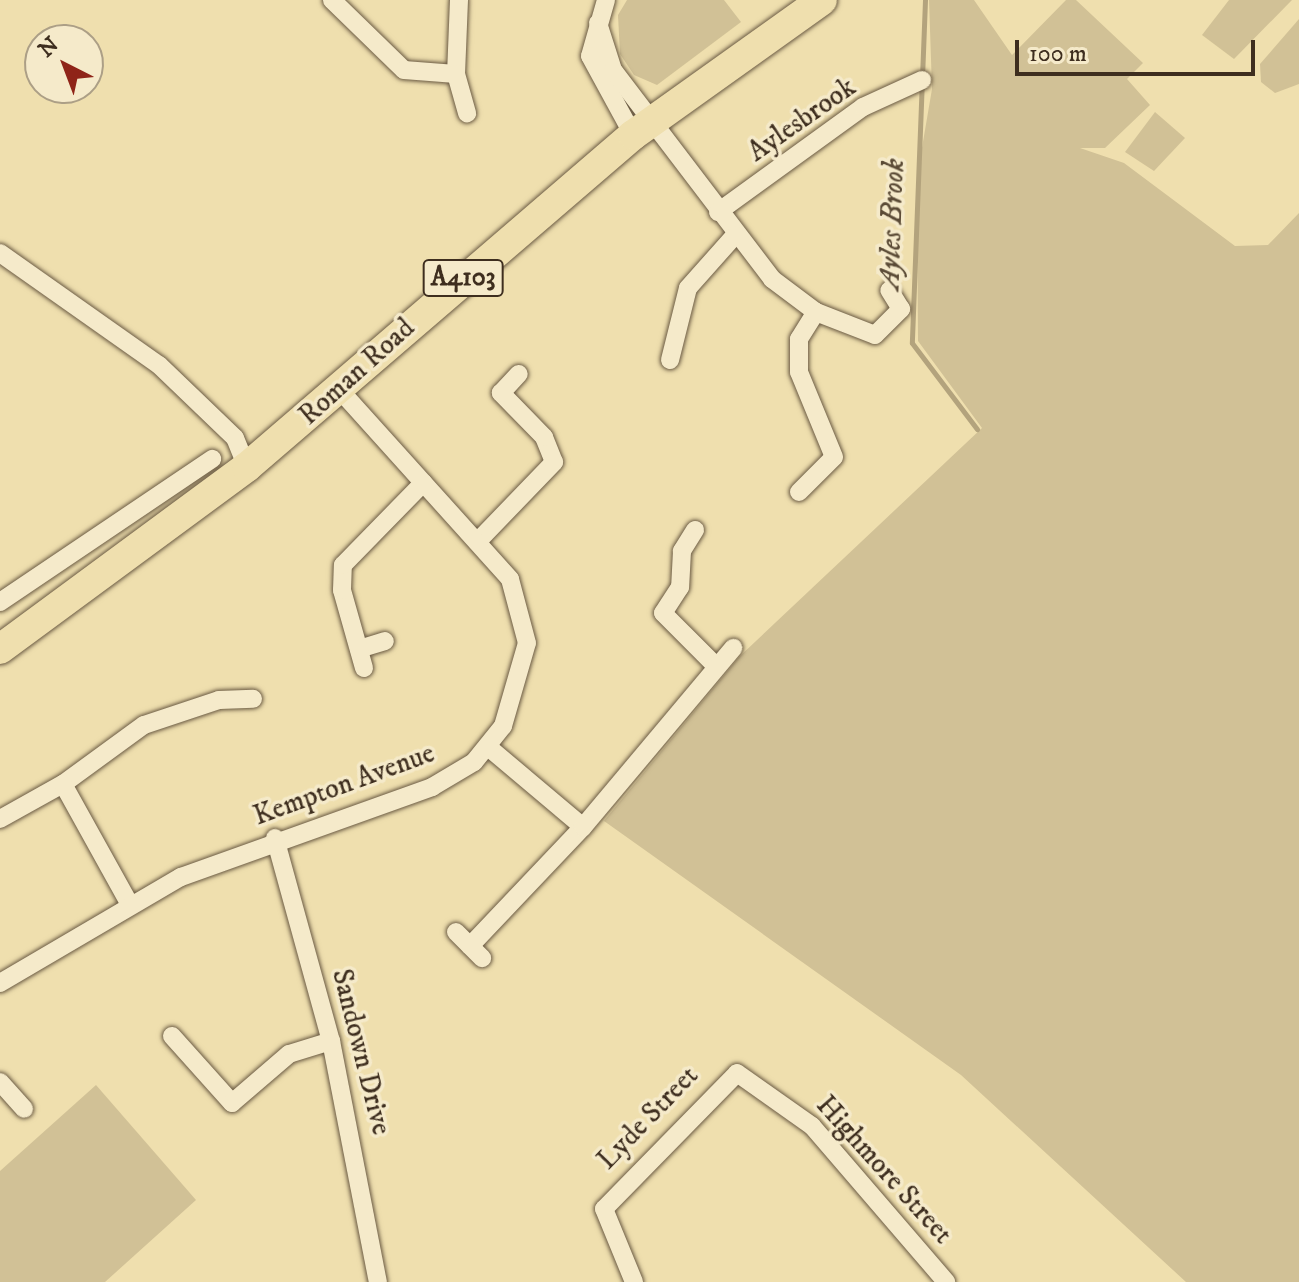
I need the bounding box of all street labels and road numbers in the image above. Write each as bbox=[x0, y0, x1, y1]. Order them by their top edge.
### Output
street label: Aylesbrook bbox=[742, 71, 862, 169]
road number: A4103 bbox=[421, 256, 505, 300]
street label: Roman Road bbox=[292, 311, 422, 433]
street label: Kempton Avenue bbox=[249, 737, 439, 833]
street label: Sandown Drive bbox=[324, 966, 398, 1138]
street label: Lyde Street bbox=[590, 1059, 706, 1177]
street label: Highmore Street bbox=[809, 1089, 959, 1251]

